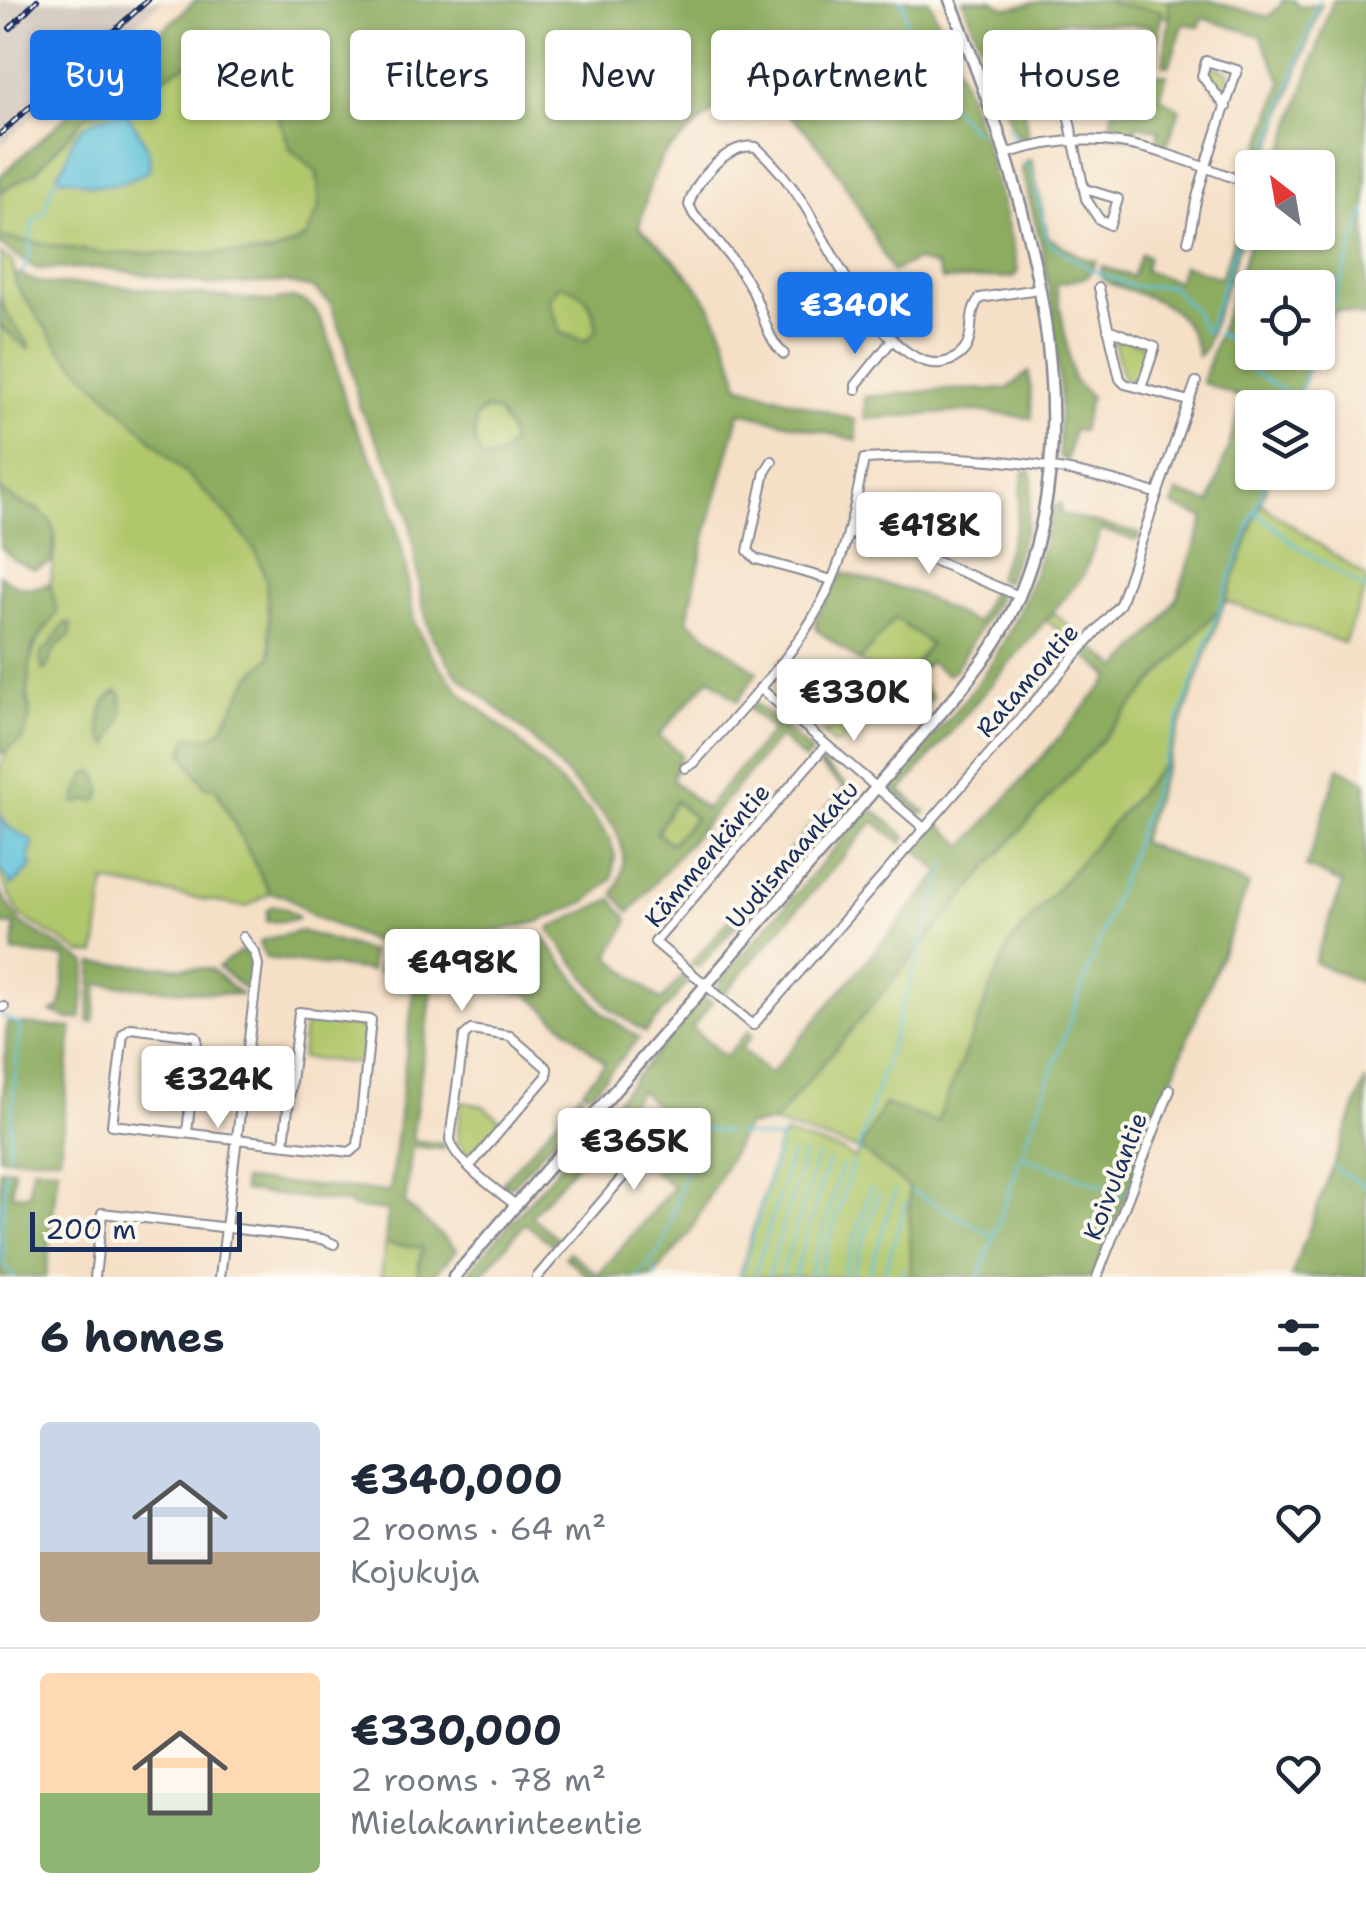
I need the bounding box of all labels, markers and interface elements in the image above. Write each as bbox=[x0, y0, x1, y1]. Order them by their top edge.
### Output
chip: Buy bbox=[30, 30, 161, 120]
chip: Rent bbox=[181, 30, 330, 120]
chip: Filters bbox=[350, 30, 525, 120]
chip: New bbox=[545, 30, 691, 120]
chip: Apartment bbox=[711, 30, 963, 120]
chip: House bbox=[983, 30, 1156, 120]
north arrow bbox=[1235, 150, 1335, 250]
map controls bbox=[1235, 150, 1335, 490]
button: locate bbox=[1235, 270, 1335, 370]
pin: €340K bbox=[785, 272, 925, 357]
text: €340K bbox=[799, 283, 911, 326]
button: layers bbox=[1235, 390, 1335, 490]
pin: €418K bbox=[859, 492, 999, 577]
text: €418K bbox=[878, 503, 980, 546]
street label: Ratamontie bbox=[968, 616, 1086, 744]
pin: €330K bbox=[784, 659, 924, 744]
text: €330K bbox=[799, 670, 909, 713]
street label: Uudismaankatu bbox=[718, 772, 866, 936]
street label: Kämmenkäntie bbox=[637, 776, 777, 934]
pin: €498K bbox=[392, 929, 532, 1014]
text: €498K bbox=[407, 940, 517, 983]
pin: €324K bbox=[148, 1046, 288, 1131]
text: €324K bbox=[164, 1057, 273, 1100]
street label: Koivulantie bbox=[1075, 1107, 1155, 1245]
pin: €365K bbox=[564, 1108, 704, 1193]
text: €365K bbox=[580, 1119, 688, 1162]
scale bar bbox=[30, 1207, 242, 1252]
text: 200 m bbox=[45, 1210, 136, 1248]
text: 6 homes bbox=[40, 1309, 225, 1365]
icon: filters bbox=[1271, 1310, 1326, 1365]
text: €340,000 bbox=[350, 1451, 563, 1507]
icon: home bbox=[120, 1462, 240, 1582]
icon: heart bbox=[1271, 1495, 1326, 1550]
text: 2 rooms · 64 m² bbox=[350, 1507, 606, 1550]
text: Kojukuja bbox=[350, 1550, 479, 1593]
text: €330,000 bbox=[350, 1702, 562, 1758]
icon: home bbox=[120, 1713, 240, 1833]
icon: heart bbox=[1271, 1746, 1326, 1801]
text: 2 rooms · 78 m² bbox=[350, 1758, 606, 1801]
text: Mielakanrinteentie bbox=[350, 1801, 643, 1844]

